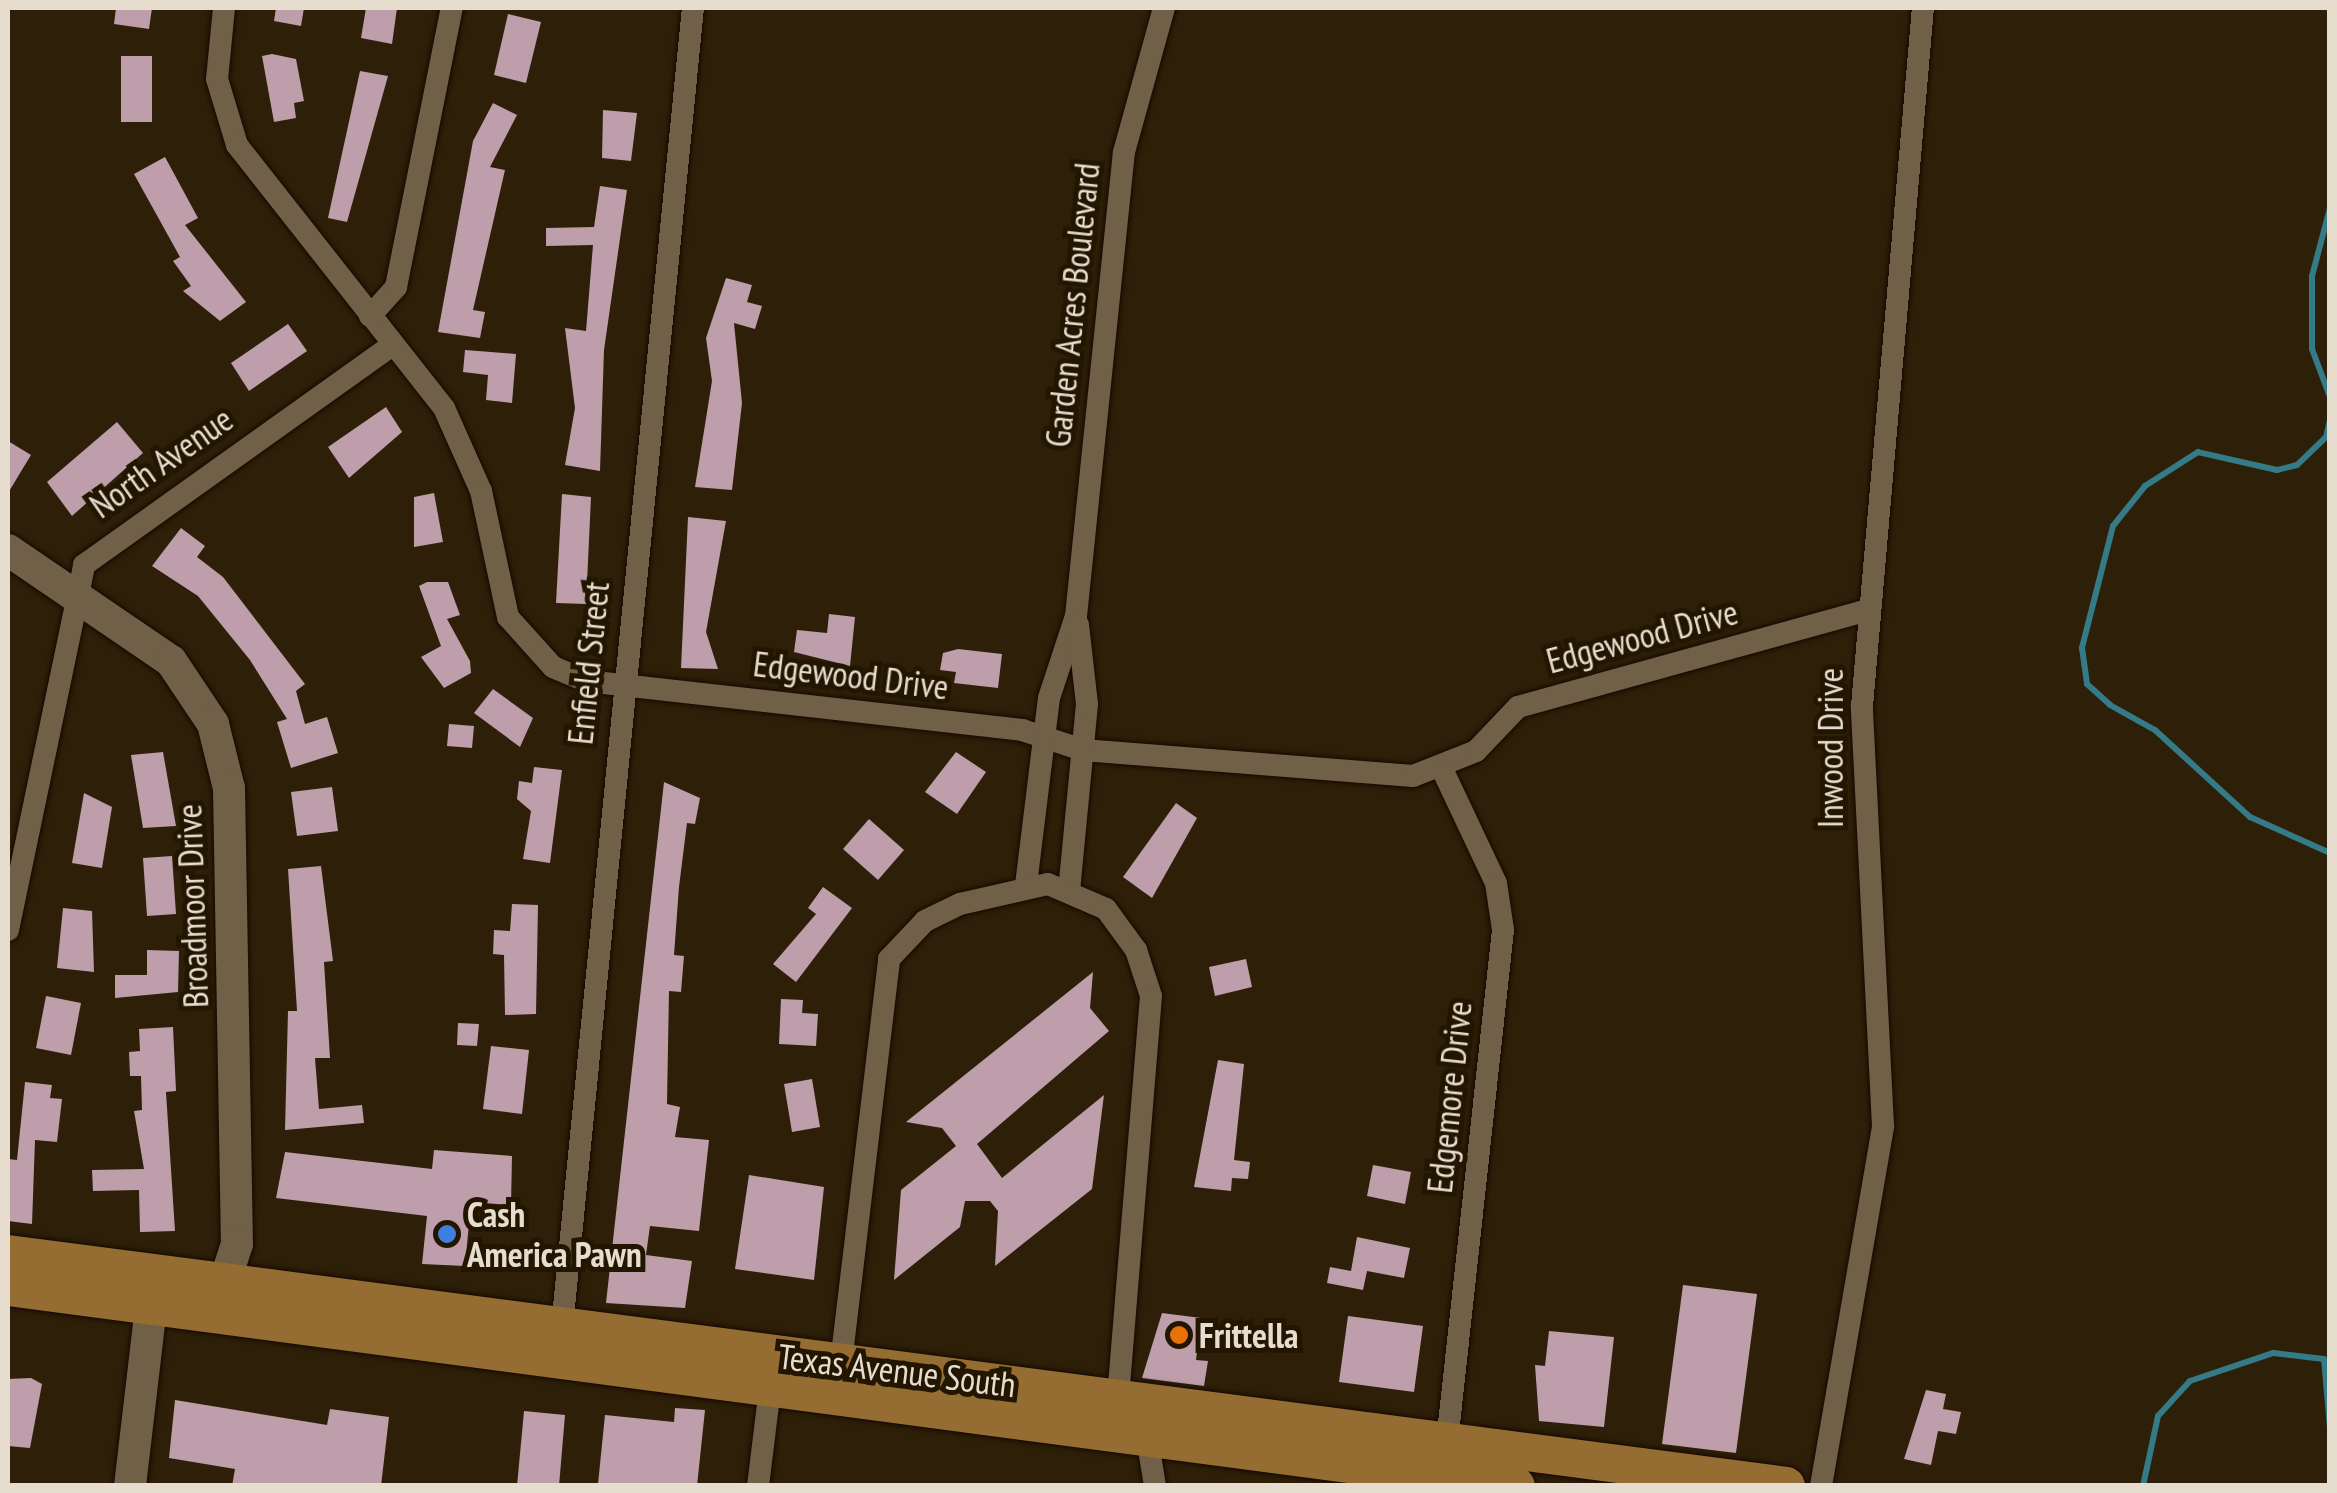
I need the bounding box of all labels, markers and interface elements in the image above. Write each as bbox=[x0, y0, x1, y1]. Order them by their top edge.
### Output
street label: Garden Acres Boulevard bbox=[1036, 160, 1108, 450]
street label: North Avenue bbox=[81, 397, 241, 527]
street label: Enfield Street bbox=[559, 580, 617, 746]
street label: Edgewood Drive bbox=[1542, 590, 1742, 682]
street label: Edgewood Drive bbox=[751, 642, 951, 708]
street label: Inwood Drive bbox=[1809, 668, 1851, 828]
street label: Broadmoor Drive bbox=[167, 803, 217, 1009]
street label: Edgemore Drive bbox=[1418, 999, 1480, 1195]
place label: Cash America Pawn bbox=[467, 1193, 642, 1275]
marker: Cash America Pawn bbox=[436, 1223, 458, 1245]
place label: Frittella bbox=[1199, 1314, 1298, 1356]
marker: Frittella bbox=[1168, 1324, 1190, 1346]
street label: Texas Avenue South bbox=[775, 1335, 1019, 1405]

